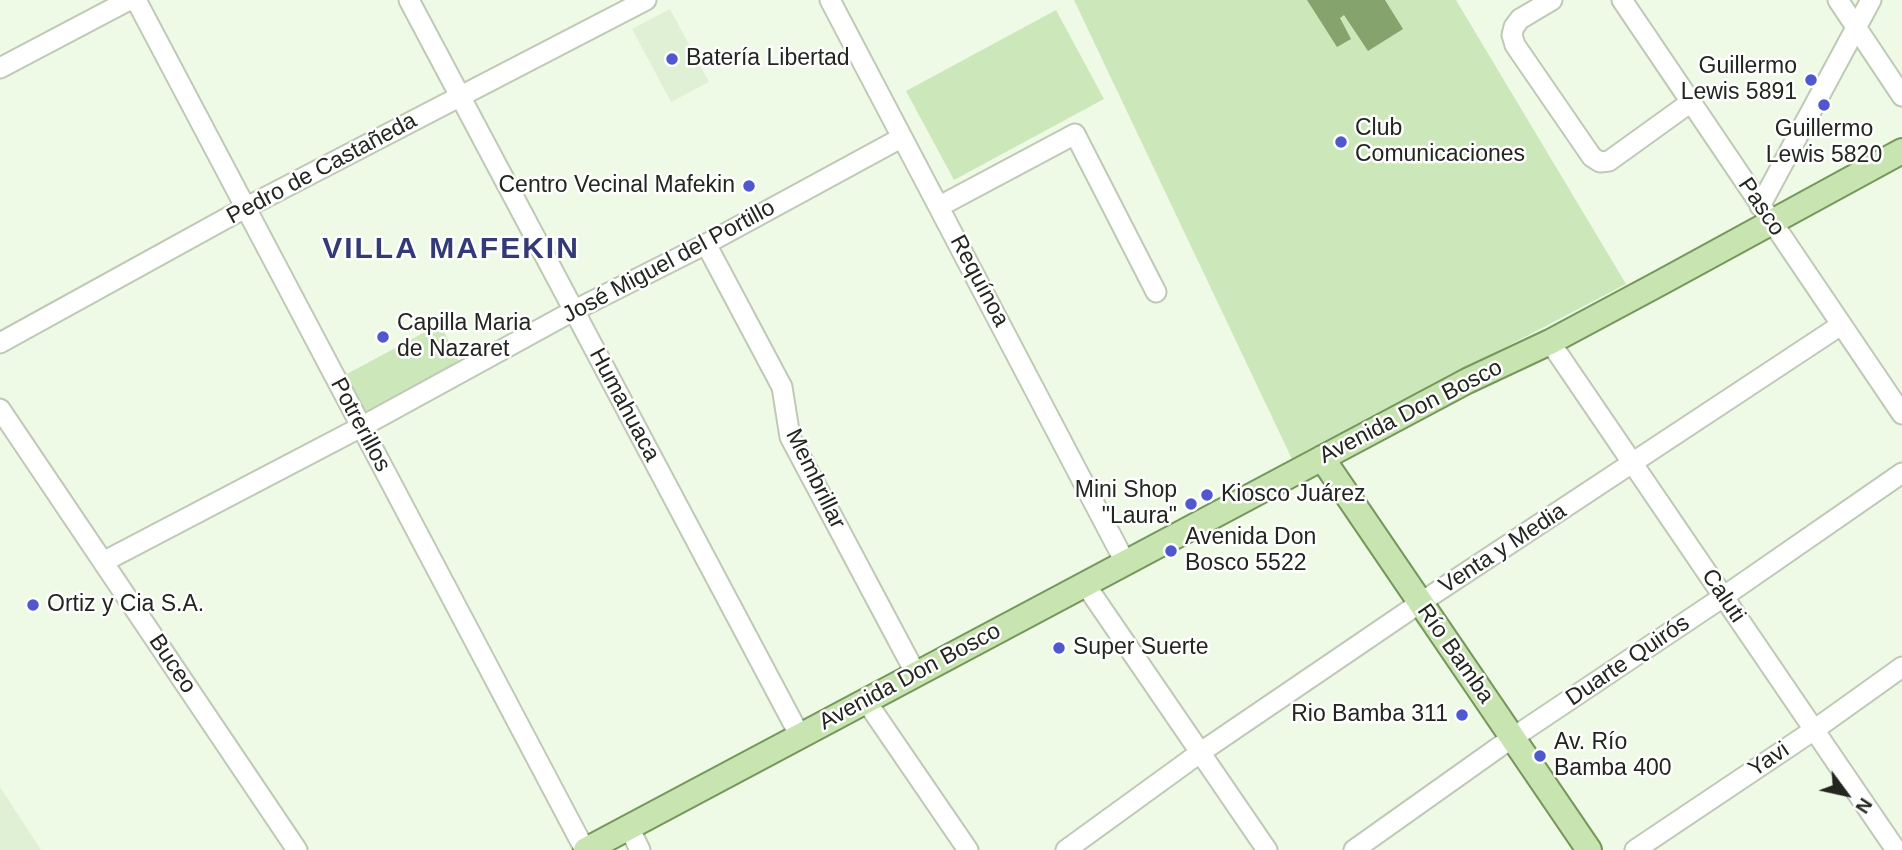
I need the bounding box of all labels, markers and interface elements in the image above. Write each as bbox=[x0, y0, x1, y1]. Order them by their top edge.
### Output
place label: Batería Libertad bbox=[686, 45, 850, 73]
marker: Batería Libertad bbox=[664, 51, 680, 67]
place label: Guillermo Lewis 5891 bbox=[1681, 53, 1797, 107]
marker: Guillermo Lewis 5891 bbox=[1803, 72, 1819, 88]
marker: Guillermo Lewis 5820 bbox=[1816, 97, 1832, 113]
street label: Pedro de Castañeda bbox=[222, 107, 422, 231]
place label: Club Comunicaciones bbox=[1355, 115, 1525, 169]
place label: Guillermo Lewis 5820 bbox=[1766, 116, 1882, 170]
marker: Club Comunicaciones bbox=[1333, 134, 1349, 150]
place label: Centro Vecinal Mafekin bbox=[498, 172, 735, 200]
street label: Pasco bbox=[1732, 173, 1790, 241]
marker: Centro Vecinal Mafekin bbox=[741, 178, 757, 194]
street label: José Miguel del Portillo bbox=[558, 194, 780, 330]
street label: Requínoa bbox=[943, 230, 1015, 332]
district label: VILLA MAFEKIN bbox=[324, 232, 578, 268]
place label: Capilla Maria de Nazaret bbox=[397, 310, 531, 364]
marker: Capilla Maria de Nazaret bbox=[375, 329, 391, 345]
street label: Humahuaca bbox=[583, 344, 665, 466]
street label: Avenida Don Bosco bbox=[1315, 354, 1507, 470]
street label: Potrerillos bbox=[324, 373, 396, 477]
street label: Membrillar bbox=[779, 425, 851, 533]
place label: Mini Shop "Laura" bbox=[1075, 477, 1177, 531]
place label: Kiosco Juárez bbox=[1221, 481, 1365, 509]
marker: Kiosco Juárez bbox=[1199, 487, 1215, 503]
marker: Mini Shop "Laura" bbox=[1183, 496, 1199, 512]
street label: Venta y Media bbox=[1434, 498, 1572, 600]
place label: Avenida Don Bosco 5522 bbox=[1185, 524, 1316, 578]
marker: Avenida Don Bosco 5522 bbox=[1163, 543, 1179, 559]
street label: Caluti bbox=[1695, 564, 1751, 628]
place label: Ortiz y Cia S.A. bbox=[47, 591, 204, 619]
marker: Ortiz y Cia S.A. bbox=[25, 597, 41, 613]
street label: Río Bamba bbox=[1411, 599, 1499, 709]
street label: Duarte Quirós bbox=[1561, 610, 1695, 712]
street label: Avenida Don Bosco bbox=[815, 617, 1005, 737]
street label: Buceo bbox=[142, 629, 202, 699]
place label: Super Suerte bbox=[1073, 634, 1209, 662]
marker: Super Suerte bbox=[1051, 640, 1067, 656]
place label: Rio Bamba 311 bbox=[1291, 701, 1448, 729]
marker: Rio Bamba 311 bbox=[1454, 707, 1470, 723]
place label: Av. Río Bamba 400 bbox=[1554, 729, 1672, 783]
street label: Yavi bbox=[1743, 737, 1795, 783]
marker: Av. Río Bamba 400 bbox=[1532, 748, 1548, 764]
north arrow bbox=[1811, 759, 1881, 829]
text: N bbox=[1851, 794, 1877, 817]

